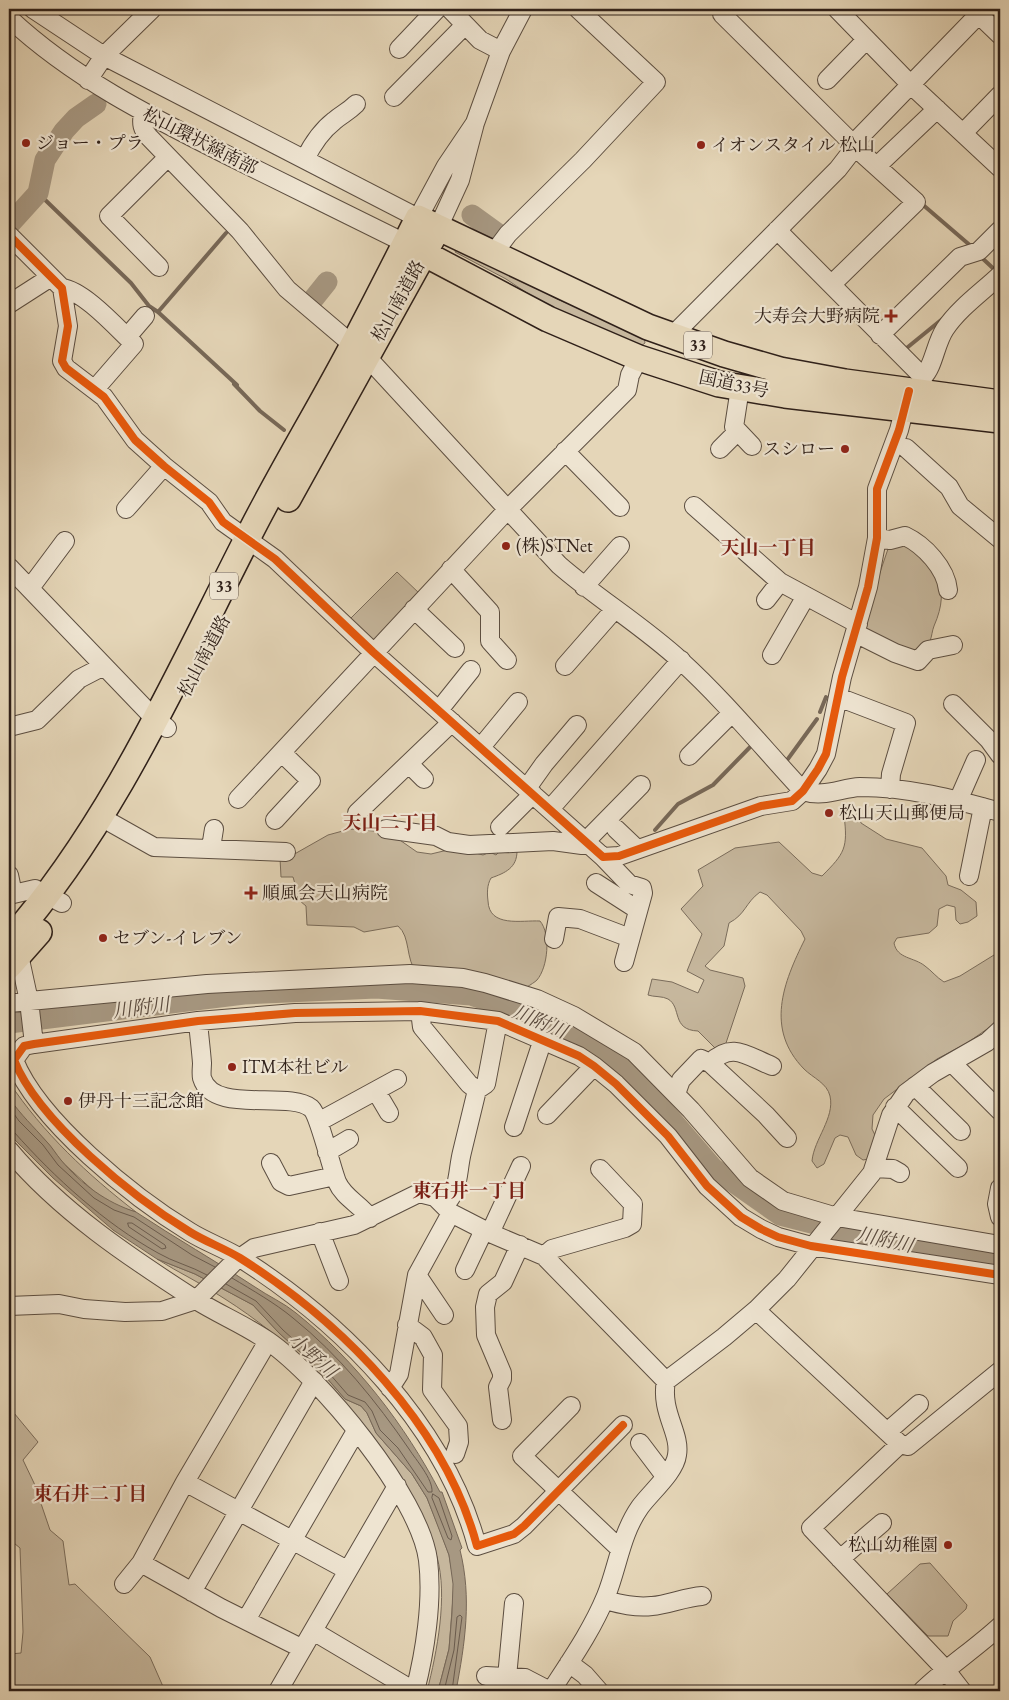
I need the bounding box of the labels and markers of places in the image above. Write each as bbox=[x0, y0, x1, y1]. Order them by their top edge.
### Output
place label: ジョー・プラ bbox=[36, 131, 144, 154]
place label: イオンスタイル 松山 bbox=[711, 133, 875, 156]
marker: ジョー・プラ bbox=[20, 137, 32, 149]
marker: イオンスタイル 松山 bbox=[695, 139, 707, 151]
place label: 大寿会大野病院 bbox=[754, 304, 880, 327]
marker: 大寿会大野病院 bbox=[884, 309, 898, 323]
place label: スシロー bbox=[763, 437, 835, 460]
marker: スシロー bbox=[839, 443, 851, 455]
place label: (株)STNet bbox=[516, 534, 593, 557]
marker: (株)STNet bbox=[500, 540, 512, 552]
place label: 松山天山郵便局 bbox=[839, 801, 965, 824]
marker: 松山天山郵便局 bbox=[823, 807, 835, 819]
place label: 順風会天山病院 bbox=[262, 881, 388, 904]
marker: 順風会天山病院 bbox=[244, 886, 258, 900]
place label: セブン-イレブン bbox=[113, 926, 243, 949]
marker: セブン-イレブン bbox=[97, 932, 109, 944]
place label: ITM本社ビル bbox=[242, 1055, 348, 1078]
marker: ITM本社ビル bbox=[226, 1061, 238, 1073]
place label: 伊丹十三記念館 bbox=[78, 1089, 204, 1112]
marker: 伊丹十三記念館 bbox=[62, 1095, 74, 1107]
place label: 松山幼稚園 bbox=[848, 1533, 938, 1556]
marker: 松山幼稚園 bbox=[942, 1539, 954, 1551]

